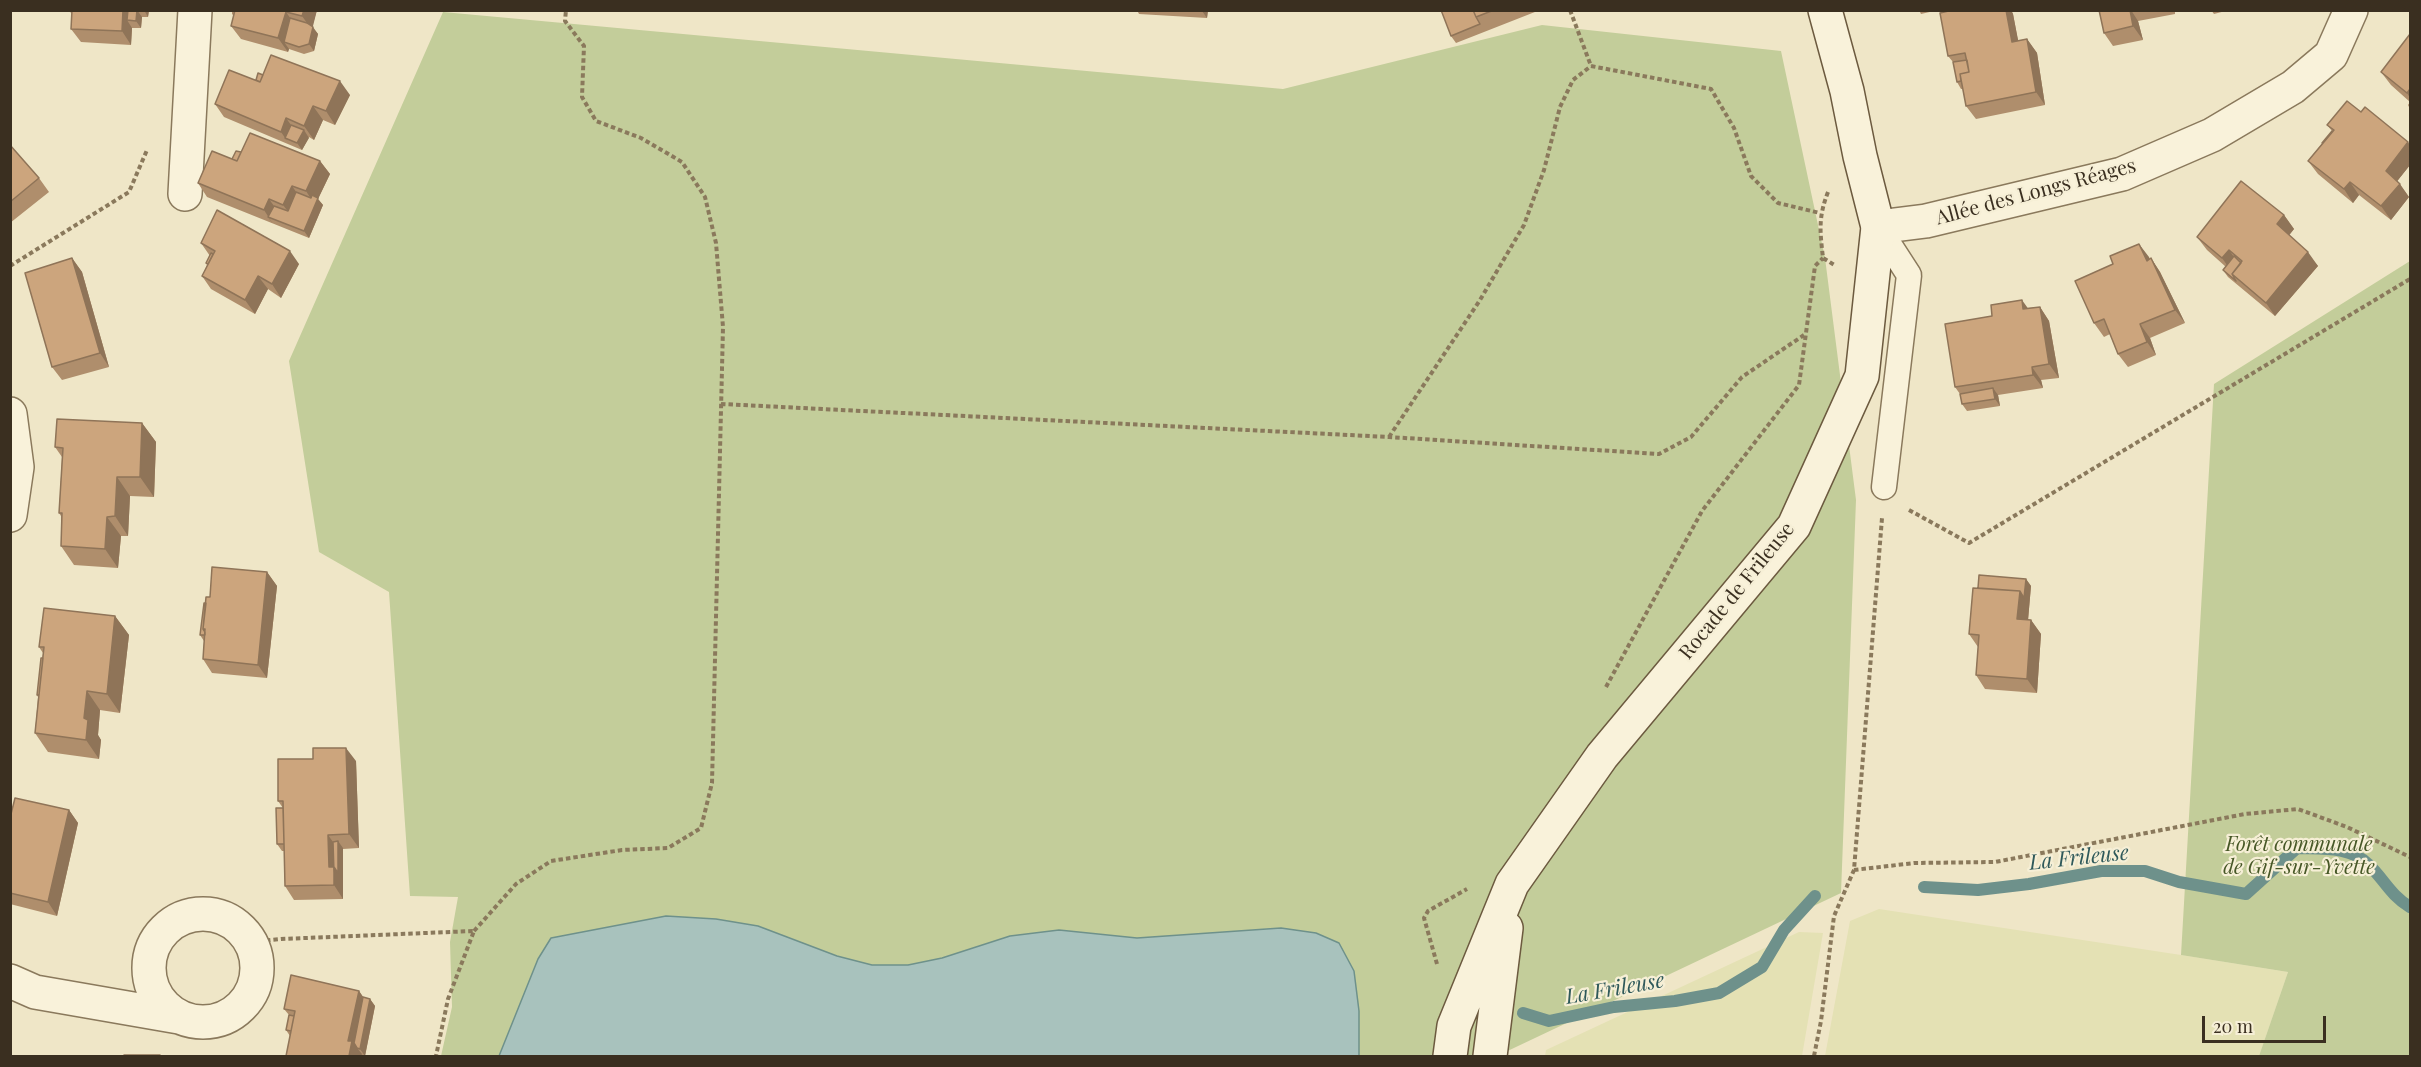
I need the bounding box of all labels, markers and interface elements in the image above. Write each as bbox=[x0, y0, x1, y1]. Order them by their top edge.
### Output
street label: Allée des Longs Réages bbox=[1933, 154, 2139, 230]
street label: Rocade de Frileuse bbox=[1674, 518, 1800, 664]
park label: Forêt communale de Gif-sur-Yvette bbox=[2223, 833, 2375, 880]
water label: La Frileuse bbox=[2028, 840, 2130, 876]
water label: La Frileuse bbox=[1564, 968, 1666, 1010]
scale bar bbox=[2205, 1004, 2330, 1042]
text: 20 m bbox=[2213, 1014, 2253, 1038]

